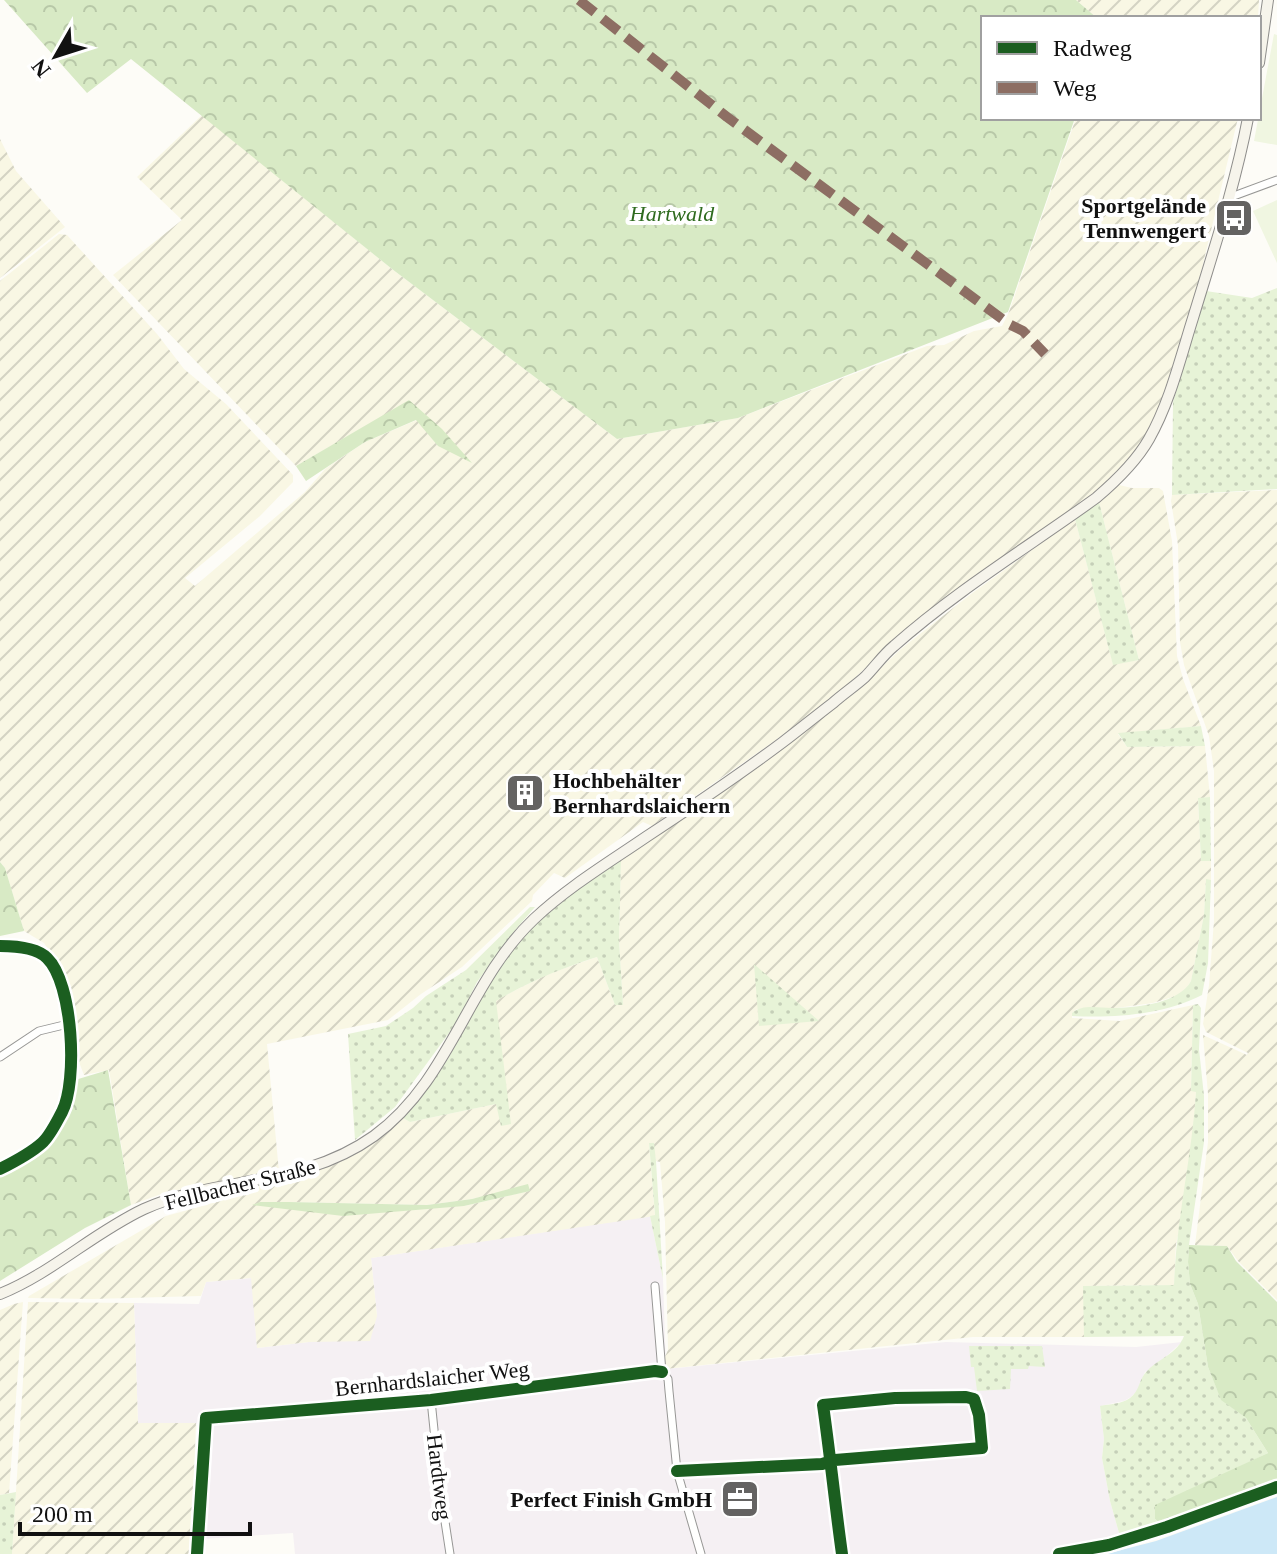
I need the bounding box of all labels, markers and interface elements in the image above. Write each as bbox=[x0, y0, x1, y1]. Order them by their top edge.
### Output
north arrow bbox=[16, 16, 96, 96]
legend bbox=[981, 16, 1261, 120]
text: Radweg bbox=[1053, 35, 1132, 61]
text: N bbox=[26, 54, 56, 82]
text: Weg bbox=[1053, 75, 1096, 101]
place label: Sportgelände Tennwengert bbox=[1081, 193, 1207, 243]
bus stop icon: Sportgelände Tennwengert bbox=[1213, 197, 1255, 239]
park label: Hartwald bbox=[629, 201, 715, 226]
place label: Hochbehälter Bernhardslaichern bbox=[553, 768, 730, 818]
building icon: Hochbehälter Bernhardslaichern bbox=[504, 772, 546, 814]
street label: Fellbacher Straße bbox=[162, 1154, 318, 1215]
street label: Bernhardslaicher Weg bbox=[334, 1356, 530, 1401]
street label: Hardtweg bbox=[422, 1432, 457, 1522]
office icon: Perfect Finish GmbH bbox=[719, 1478, 761, 1520]
scale bar bbox=[20, 1486, 250, 1536]
place label: Perfect Finish GmbH bbox=[510, 1487, 712, 1512]
text: 200 m bbox=[32, 1501, 93, 1527]

